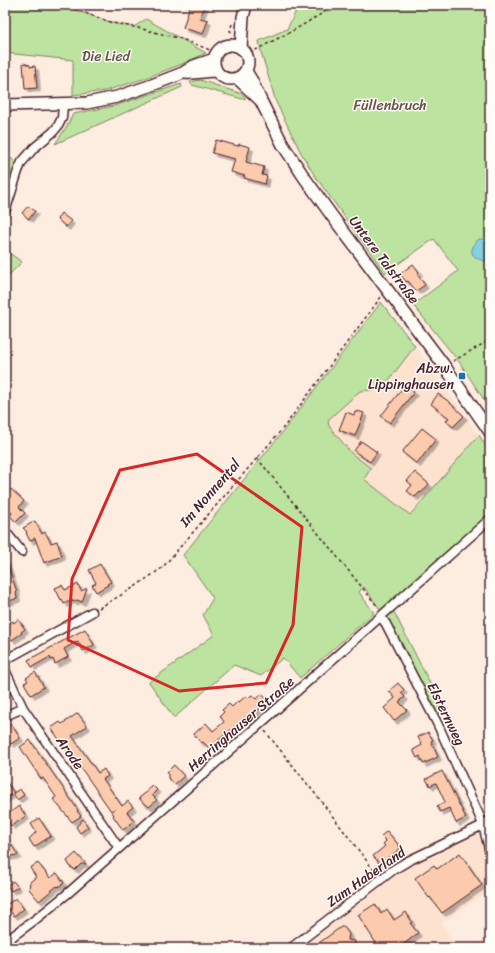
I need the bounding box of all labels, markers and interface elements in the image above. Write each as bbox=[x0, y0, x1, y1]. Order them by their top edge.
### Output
park label: Die Lied bbox=[82, 44, 132, 69]
park label: Füllenbruch bbox=[353, 93, 427, 118]
street label: Untere Talstraße bbox=[342, 210, 426, 310]
place label: Abzw. Lippinghausen bbox=[368, 356, 454, 397]
marker: Abzw. Lippinghausen bbox=[457, 371, 467, 381]
street label: Im Nonnental bbox=[172, 452, 248, 534]
street label: Herringhauser Straße bbox=[182, 670, 300, 778]
street label: Elsternweg bbox=[420, 678, 472, 750]
street label: Arode bbox=[49, 730, 91, 775]
street label: Zum Haberland bbox=[321, 839, 412, 914]

